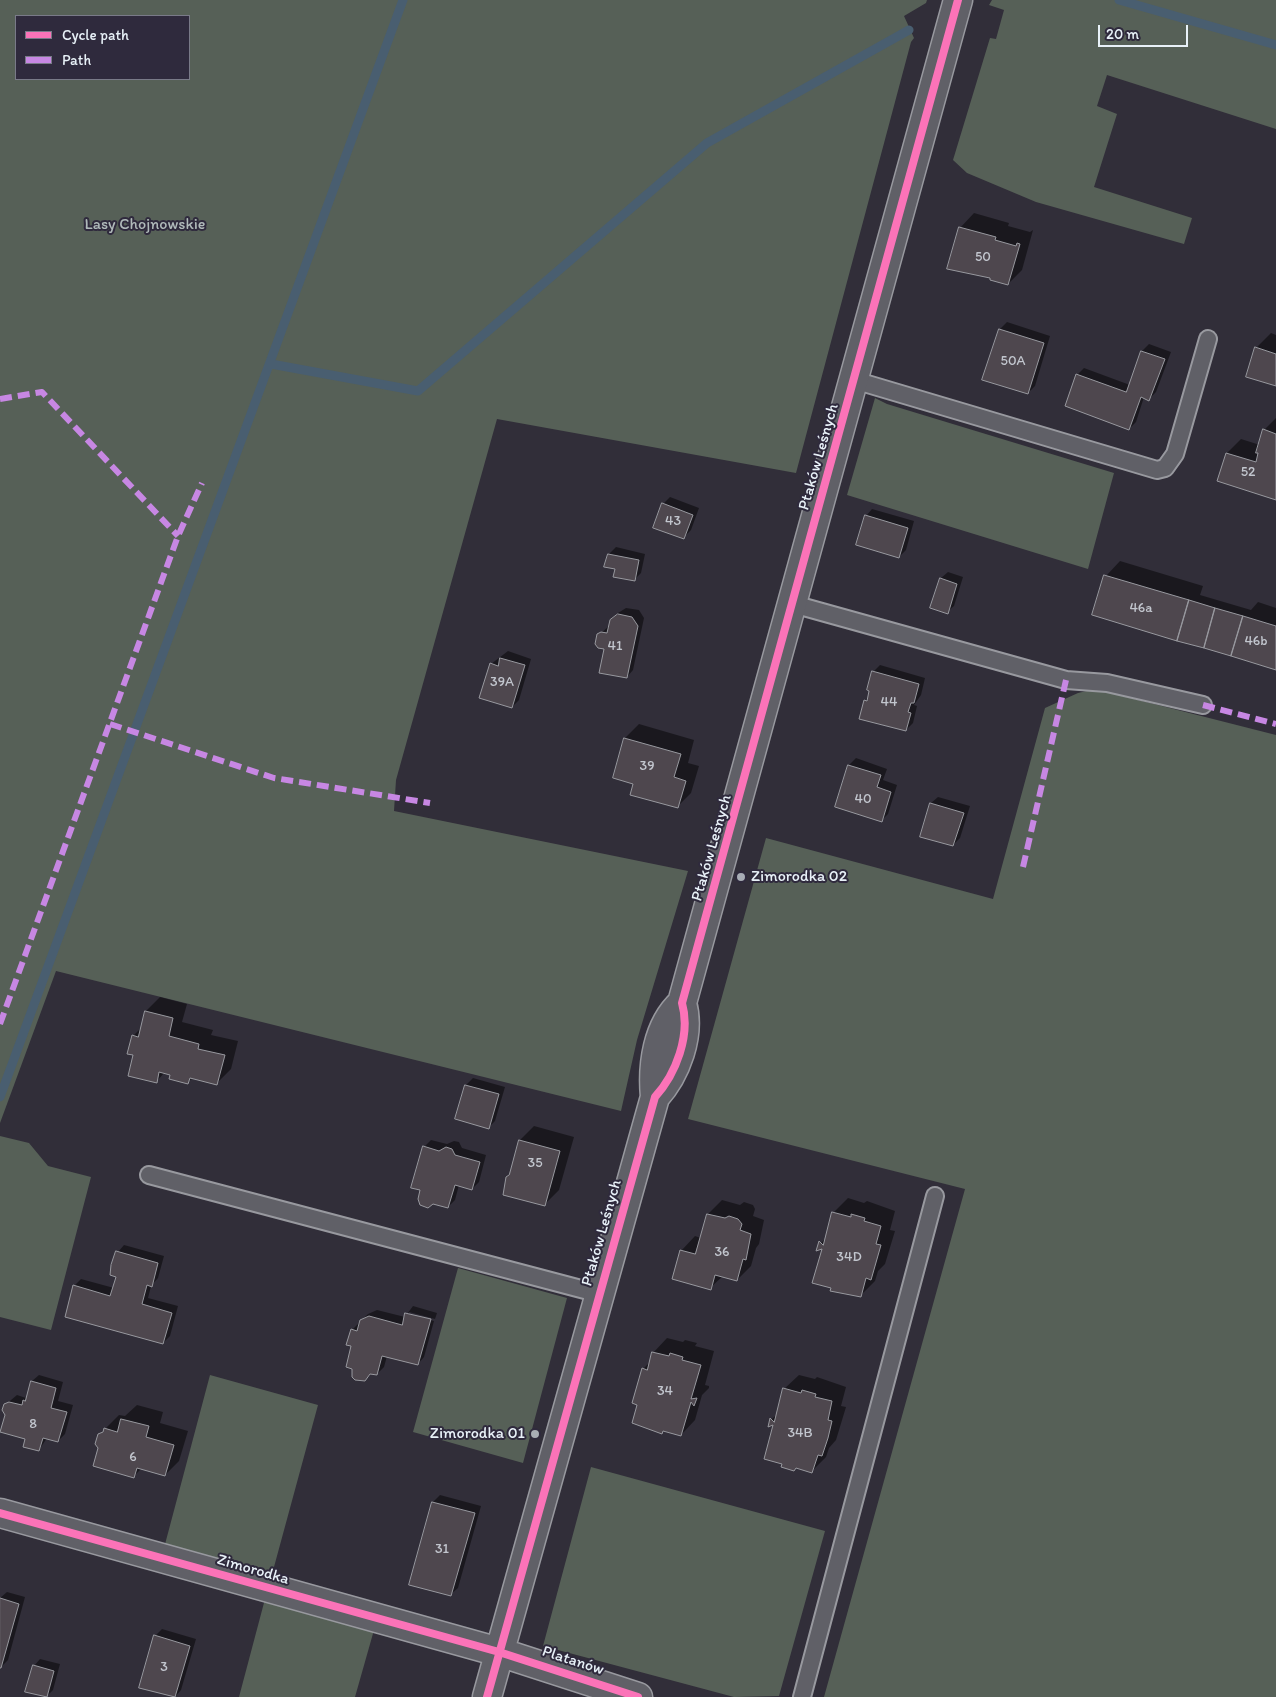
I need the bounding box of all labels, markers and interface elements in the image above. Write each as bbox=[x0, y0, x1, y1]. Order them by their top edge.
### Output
legend bbox=[15, 15, 190, 80]
scale bar bbox=[1101, 15, 1191, 47]
text: 20 m bbox=[1106, 25, 1139, 43]
text: Cycle path bbox=[62, 26, 129, 44]
text: Path bbox=[62, 51, 91, 69]
park label: Lasy Chojnowskie bbox=[85, 215, 205, 235]
house number: 50 bbox=[975, 249, 991, 265]
house number: 50A bbox=[1001, 353, 1025, 369]
street label: Ptaków Leśnych bbox=[795, 402, 843, 512]
house number: 52 bbox=[1241, 464, 1255, 480]
house number: 43 bbox=[665, 513, 681, 529]
house number: 46a bbox=[1129, 600, 1153, 616]
house number: 46b bbox=[1244, 633, 1268, 649]
house number: 41 bbox=[608, 638, 622, 654]
house number: 39A bbox=[490, 674, 514, 690]
house number: 44 bbox=[881, 694, 897, 710]
house number: 39 bbox=[640, 758, 654, 774]
house number: 40 bbox=[854, 791, 872, 807]
street label: Ptaków Leśnych bbox=[688, 793, 736, 903]
place label: Zimorodka 02 bbox=[751, 867, 847, 887]
marker: Zimorodka 02 bbox=[735, 871, 747, 883]
house number: 35 bbox=[528, 1155, 542, 1171]
street label: Ptaków Leśnych bbox=[578, 1178, 626, 1288]
house number: 36 bbox=[714, 1244, 730, 1260]
house number: 34D bbox=[836, 1249, 862, 1265]
house number: 34 bbox=[657, 1383, 673, 1399]
house number: 8 bbox=[29, 1416, 37, 1432]
place label: Zimorodka 01 bbox=[430, 1424, 525, 1444]
house number: 34B bbox=[787, 1425, 813, 1441]
marker: Zimorodka 01 bbox=[529, 1428, 541, 1440]
house number: 6 bbox=[129, 1449, 137, 1465]
house number: 31 bbox=[435, 1541, 449, 1557]
street label: Zimorodka bbox=[215, 1551, 291, 1589]
street label: Platanów bbox=[540, 1642, 606, 1680]
house number: 3 bbox=[160, 1659, 168, 1675]

